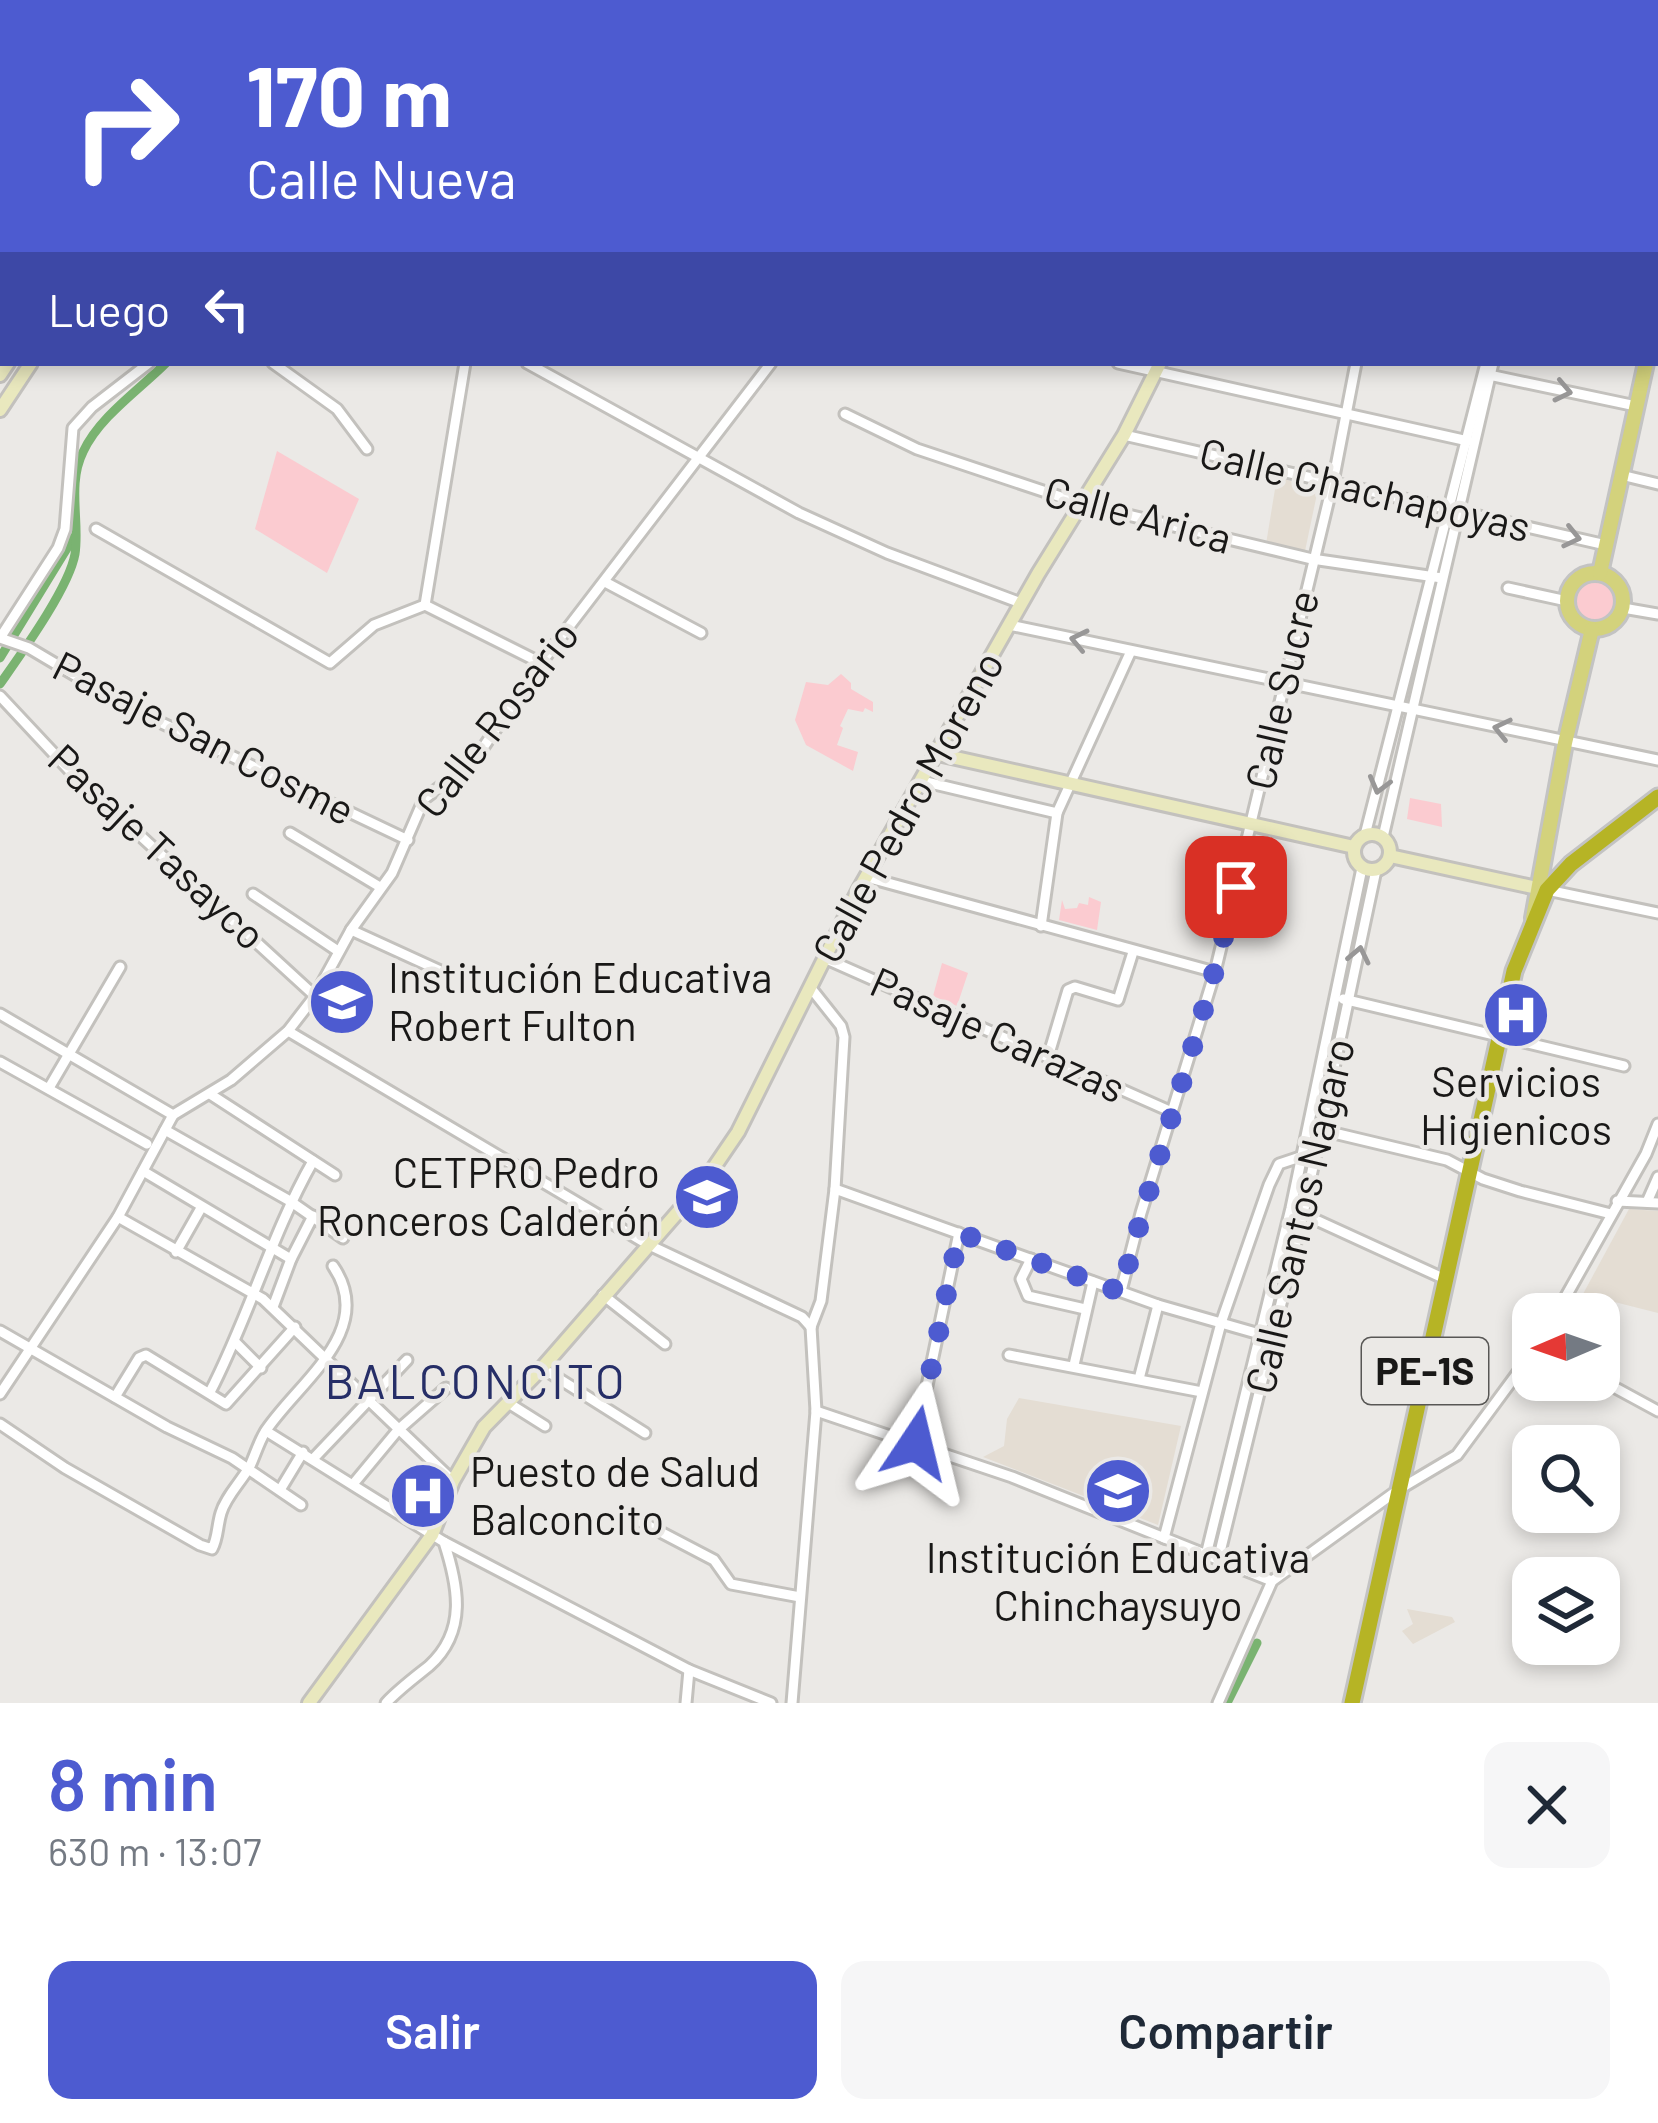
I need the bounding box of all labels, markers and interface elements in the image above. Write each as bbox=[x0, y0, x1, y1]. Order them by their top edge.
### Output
text: 170 m bbox=[246, 43, 452, 144]
icon: right bbox=[48, 48, 204, 204]
text: Calle Nueva bbox=[246, 145, 517, 210]
icon: left bbox=[194, 276, 260, 342]
text: Luego bbox=[48, 282, 170, 336]
one-way arrow bbox=[1553, 377, 1573, 402]
street label: Calle Chachapoyas bbox=[1195, 426, 1536, 551]
street label: Calle Arica bbox=[1040, 464, 1238, 562]
one-way arrow bbox=[1561, 523, 1581, 548]
street label: Calle Sucre bbox=[1233, 585, 1327, 794]
street label: Calle Rosario bbox=[403, 609, 588, 826]
one-way arrow bbox=[1070, 629, 1090, 654]
street label: Pasaje San Cosme bbox=[46, 639, 364, 835]
street label: Calle Pedro Moreno bbox=[800, 642, 1013, 970]
one-way arrow bbox=[1493, 717, 1513, 742]
street label: Pasaje Tasayco bbox=[39, 732, 277, 959]
one-way arrow bbox=[1368, 774, 1393, 794]
pin bbox=[1185, 836, 1287, 938]
icon: arrive bbox=[1203, 854, 1269, 920]
one-way arrow bbox=[1345, 946, 1370, 966]
place label: Institución Educativa Robert Fulton bbox=[388, 951, 773, 1049]
street label: Pasaje Carazas bbox=[864, 955, 1134, 1112]
school or university icon: Institución Educativa Robert Fulton bbox=[307, 967, 377, 1037]
hospital icon: Servicios Higienicos bbox=[1481, 980, 1551, 1050]
street label: Calle Santos Nagaro bbox=[1233, 1033, 1364, 1398]
place label: Servicios Higienicos bbox=[1420, 1055, 1612, 1154]
place label: CETPRO Pedro Ronceros Calderón bbox=[317, 1146, 660, 1244]
school or university icon: CETPRO Pedro Ronceros Calderón bbox=[672, 1162, 742, 1232]
north arrow bbox=[1512, 1293, 1620, 1401]
map controls bbox=[1512, 1293, 1620, 1665]
road number: PE-1S bbox=[1362, 1338, 1488, 1404]
district label: BALCONCITO bbox=[324, 1351, 628, 1409]
position arrow bbox=[853, 1380, 979, 1506]
button: search bbox=[1512, 1425, 1620, 1533]
place label: Puesto de Salud Balconcito bbox=[470, 1445, 760, 1543]
school or university icon: Institución Educativa Chinchaysuyo bbox=[1083, 1456, 1153, 1526]
hospital icon: Puesto de Salud Balconcito bbox=[388, 1461, 458, 1531]
place label: Institución Educativa Chinchaysuyo bbox=[926, 1531, 1310, 1630]
button: layers bbox=[1512, 1557, 1620, 1665]
text: 8 min bbox=[48, 1739, 218, 1825]
button: close bbox=[1484, 1742, 1610, 1868]
text: 630 m · 13:07 bbox=[48, 1827, 262, 1874]
button: Salir bbox=[48, 1961, 817, 2099]
button: Compartir bbox=[841, 1961, 1610, 2099]

